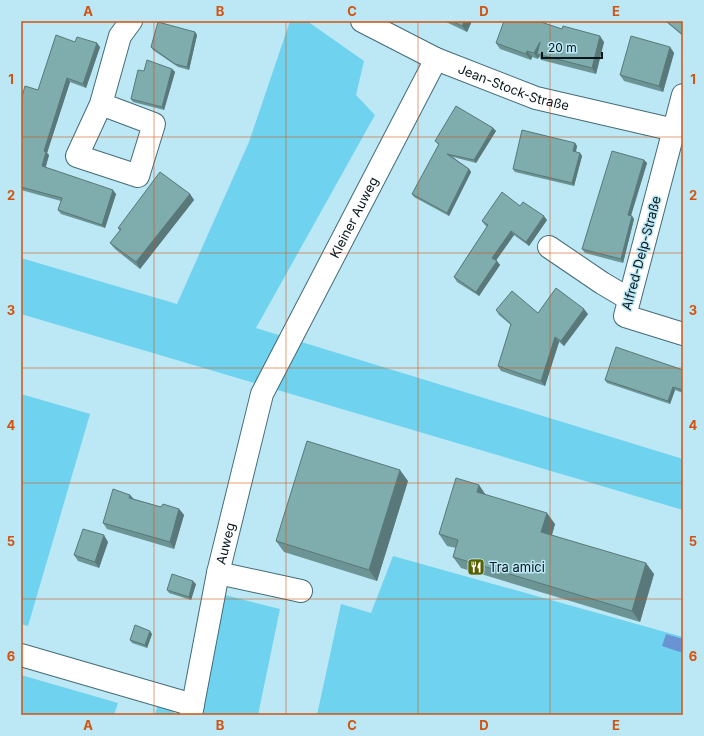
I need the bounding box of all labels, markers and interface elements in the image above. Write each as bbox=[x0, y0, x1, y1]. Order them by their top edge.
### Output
text: A bbox=[83, 3, 93, 19]
text: B bbox=[216, 3, 225, 19]
text: C bbox=[347, 3, 357, 19]
text: D bbox=[479, 3, 489, 19]
text: E bbox=[612, 3, 620, 19]
scale bar bbox=[542, 34, 602, 60]
text: 20 m bbox=[548, 40, 577, 55]
street label: Jean-Stock-Straße bbox=[456, 60, 571, 113]
text: 1 bbox=[8, 71, 14, 87]
text: 1 bbox=[690, 71, 696, 87]
street label: Kleiner Auweg bbox=[326, 174, 381, 261]
text: 2 bbox=[7, 187, 15, 203]
text: 2 bbox=[689, 187, 697, 203]
street label: Alfred-Delp-Straße bbox=[618, 194, 664, 312]
text: 3 bbox=[7, 302, 15, 318]
text: 3 bbox=[689, 302, 697, 318]
text: 4 bbox=[7, 417, 16, 433]
text: 4 bbox=[689, 417, 698, 433]
street label: Auweg bbox=[212, 521, 238, 566]
text: 5 bbox=[7, 533, 15, 549]
text: 5 bbox=[689, 533, 697, 549]
restaurant icon: Tra amici bbox=[466, 557, 486, 577]
place label: Tra amici bbox=[489, 559, 545, 575]
text: 6 bbox=[7, 648, 15, 664]
text: 6 bbox=[689, 648, 697, 664]
text: A bbox=[83, 717, 93, 733]
text: B bbox=[216, 717, 225, 733]
text: C bbox=[347, 717, 357, 733]
text: D bbox=[479, 717, 489, 733]
text: E bbox=[612, 717, 620, 733]

